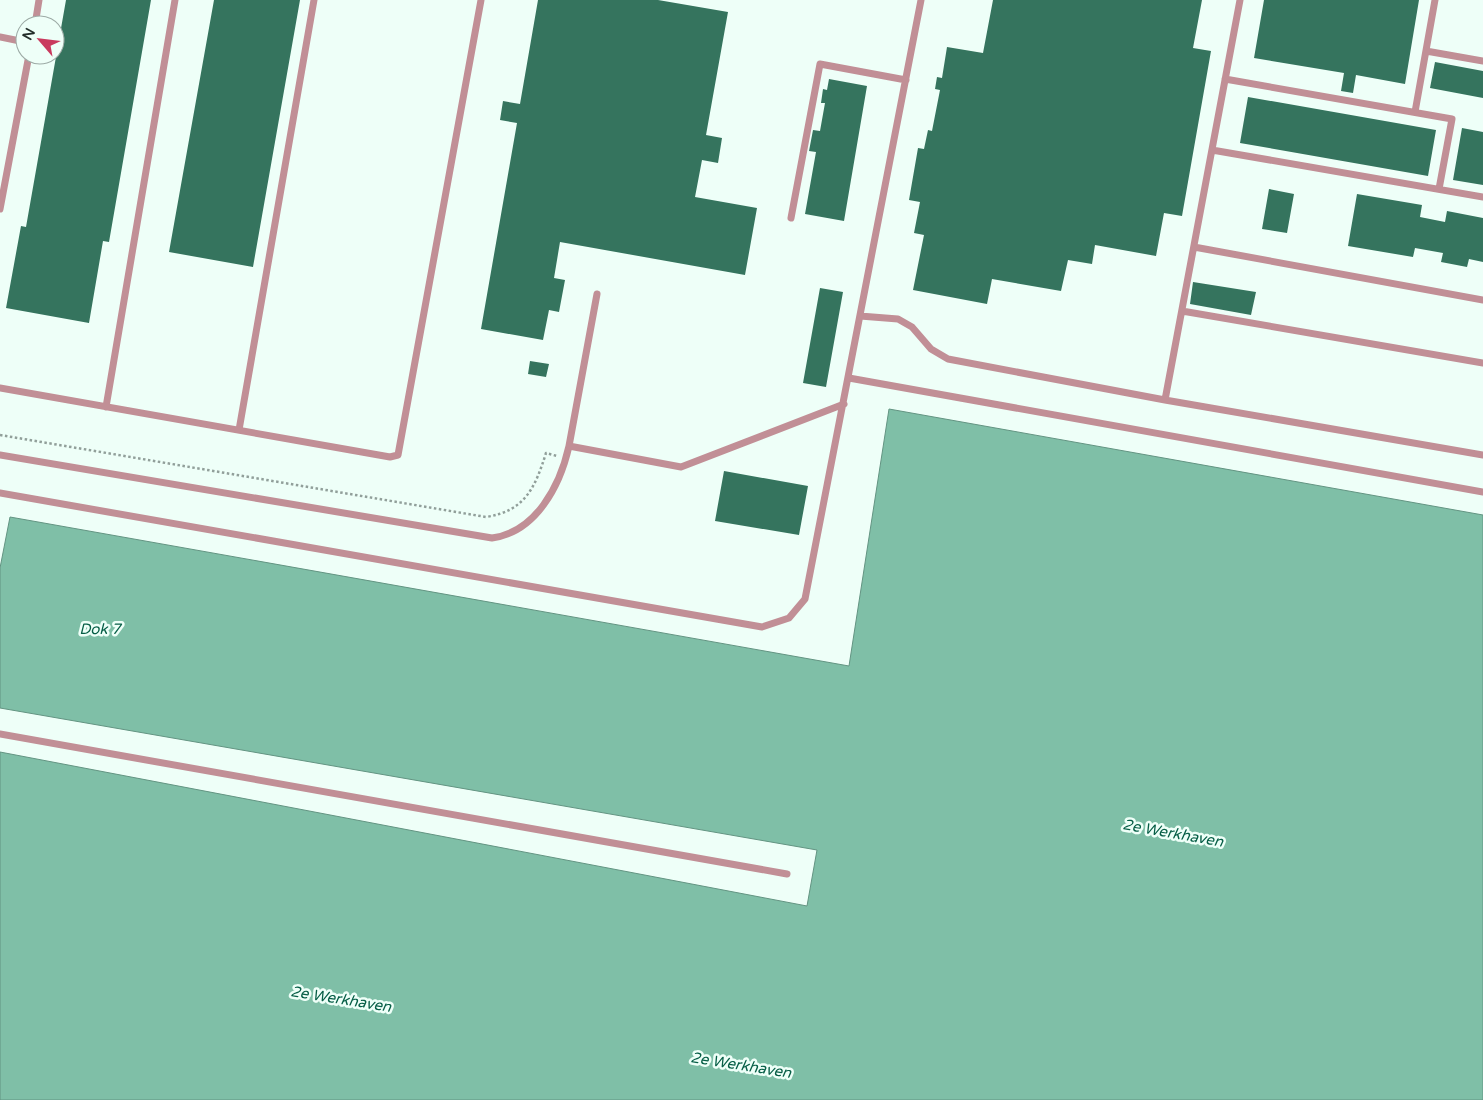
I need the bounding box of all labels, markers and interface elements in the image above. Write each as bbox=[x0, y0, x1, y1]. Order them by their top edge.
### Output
north arrow bbox=[15, 15, 65, 65]
text: N bbox=[19, 25, 39, 43]
water label: Dok 7 bbox=[79, 620, 123, 638]
water label: 2e Werkhaven bbox=[1121, 815, 1225, 851]
water label: 2e Werkhaven bbox=[289, 982, 393, 1016]
water label: 2e Werkhaven bbox=[689, 1048, 793, 1082]

